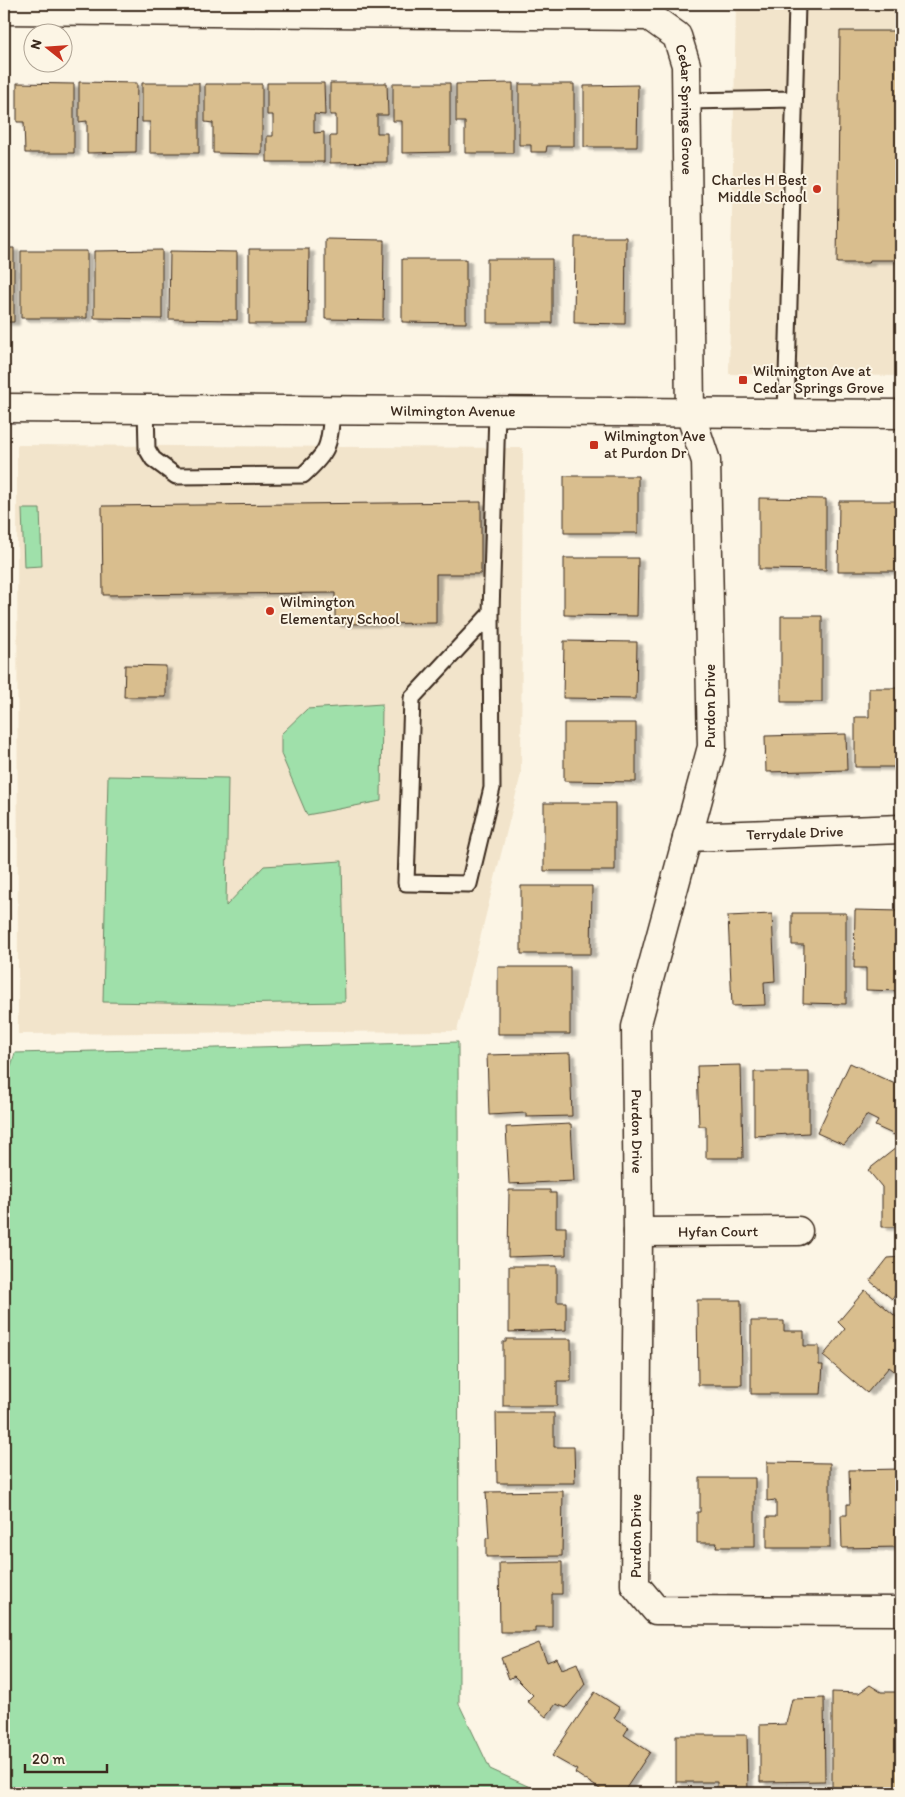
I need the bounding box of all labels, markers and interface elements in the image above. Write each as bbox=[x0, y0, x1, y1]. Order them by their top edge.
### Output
north arrow bbox=[22, 22, 72, 72]
text: N bbox=[27, 37, 46, 51]
street label: Cedar Springs Grove bbox=[671, 42, 696, 175]
place label: Charles H Best Middle School bbox=[712, 171, 808, 206]
marker: Charles H Best Middle School bbox=[811, 183, 823, 195]
place label: Wilmington Ave at Cedar Springs Grove bbox=[753, 362, 884, 397]
marker: Wilmington Ave at Cedar Springs Grove bbox=[737, 374, 749, 386]
street label: Wilmington Avenue bbox=[390, 402, 516, 420]
place label: Wilmington Ave at Purdon Dr bbox=[604, 427, 706, 462]
marker: Wilmington Ave at Purdon Dr bbox=[588, 439, 600, 451]
place label: Wilmington Elementary School bbox=[280, 593, 400, 628]
marker: Wilmington Elementary School bbox=[264, 605, 276, 617]
street label: Purdon Drive bbox=[701, 664, 719, 748]
street label: Terrydale Drive bbox=[746, 822, 844, 844]
street label: Purdon Drive bbox=[628, 1089, 646, 1174]
street label: Hyfan Court bbox=[678, 1222, 758, 1241]
street label: Purdon Drive bbox=[627, 1494, 645, 1578]
scale bar bbox=[25, 1742, 108, 1774]
text: 20 m bbox=[32, 1750, 66, 1768]

